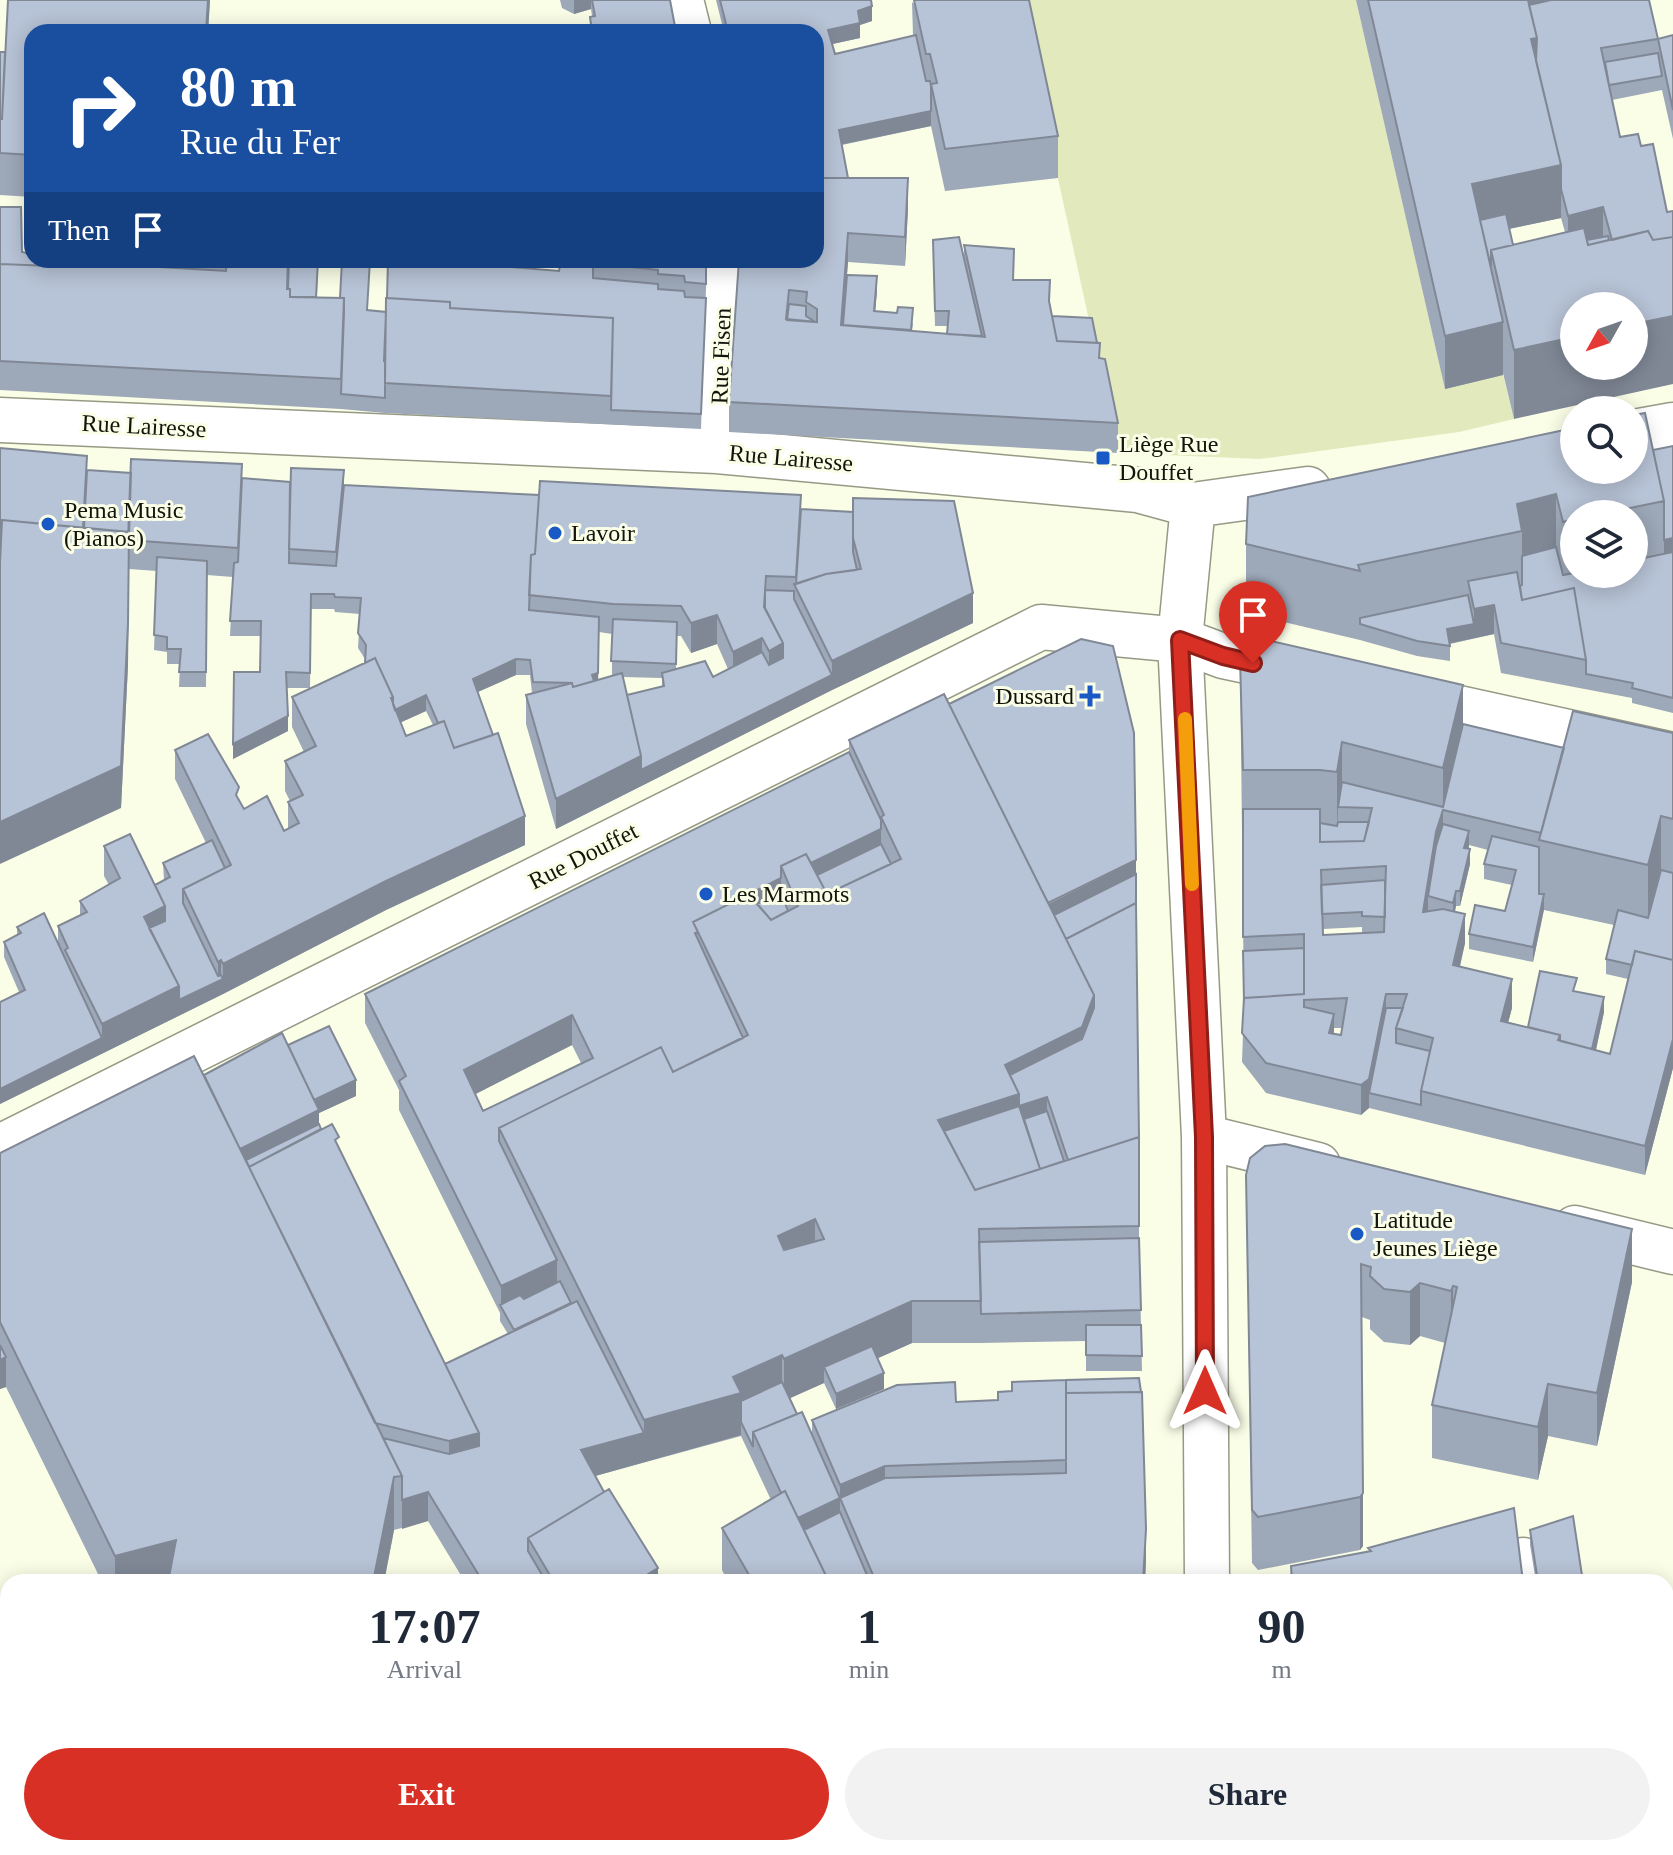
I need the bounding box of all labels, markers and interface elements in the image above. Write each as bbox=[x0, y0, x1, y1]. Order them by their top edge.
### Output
icon: right bbox=[48, 56, 152, 160]
text: 80 m bbox=[180, 56, 297, 118]
text: Rue du Fer bbox=[180, 122, 340, 162]
icon: arrive bbox=[126, 208, 170, 252]
text: Then bbox=[48, 213, 110, 246]
north arrow bbox=[1560, 292, 1648, 380]
map controls bbox=[1560, 292, 1648, 588]
street label: Rue Fisen bbox=[706, 307, 736, 405]
button: search bbox=[1560, 396, 1648, 484]
street label: Rue Lairesse bbox=[81, 410, 207, 442]
place label: Liège Rue Douffet bbox=[1119, 431, 1218, 485]
street label: Rue Lairesse bbox=[728, 440, 854, 476]
marker: Liège Rue Douffet bbox=[1094, 449, 1112, 467]
place label: Pema Music (Pianos) bbox=[64, 497, 183, 551]
button: layers bbox=[1560, 500, 1648, 588]
marker: Pema Music (Pianos) bbox=[39, 515, 57, 533]
place label: Lavoir bbox=[571, 520, 635, 546]
marker: Lavoir bbox=[546, 524, 564, 542]
pin bbox=[1219, 581, 1287, 663]
icon: arrive bbox=[1231, 593, 1275, 637]
place label: Dussard bbox=[995, 683, 1074, 709]
marker: Dussard bbox=[1081, 687, 1099, 705]
street label: Rue Douffet bbox=[524, 817, 642, 895]
place label: Les Marmots bbox=[722, 881, 849, 907]
marker: Les Marmots bbox=[697, 885, 715, 903]
place label: Latitude Jeunes Liège bbox=[1373, 1207, 1498, 1261]
marker: Latitude Jeunes Liège bbox=[1348, 1225, 1366, 1243]
position arrow bbox=[1163, 1349, 1247, 1433]
text: 17:07 bbox=[368, 1600, 480, 1653]
text: 1 bbox=[857, 1600, 881, 1653]
text: 90 bbox=[1258, 1600, 1306, 1653]
text: Arrival bbox=[387, 1655, 462, 1684]
text: min bbox=[849, 1655, 889, 1684]
text: m bbox=[1271, 1655, 1292, 1684]
button: Exit bbox=[24, 1748, 829, 1840]
button: Share bbox=[845, 1748, 1650, 1840]

